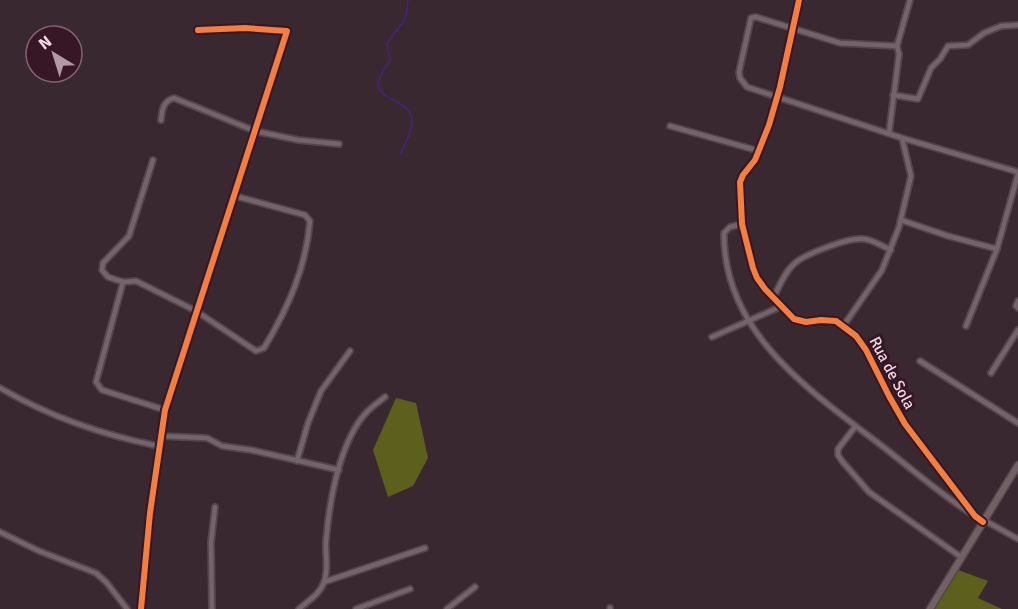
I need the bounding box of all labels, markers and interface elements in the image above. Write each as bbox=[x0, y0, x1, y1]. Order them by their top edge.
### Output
north arrow bbox=[24, 24, 84, 84]
text: N bbox=[35, 32, 56, 54]
street label: Rua de Sola bbox=[864, 333, 920, 413]

